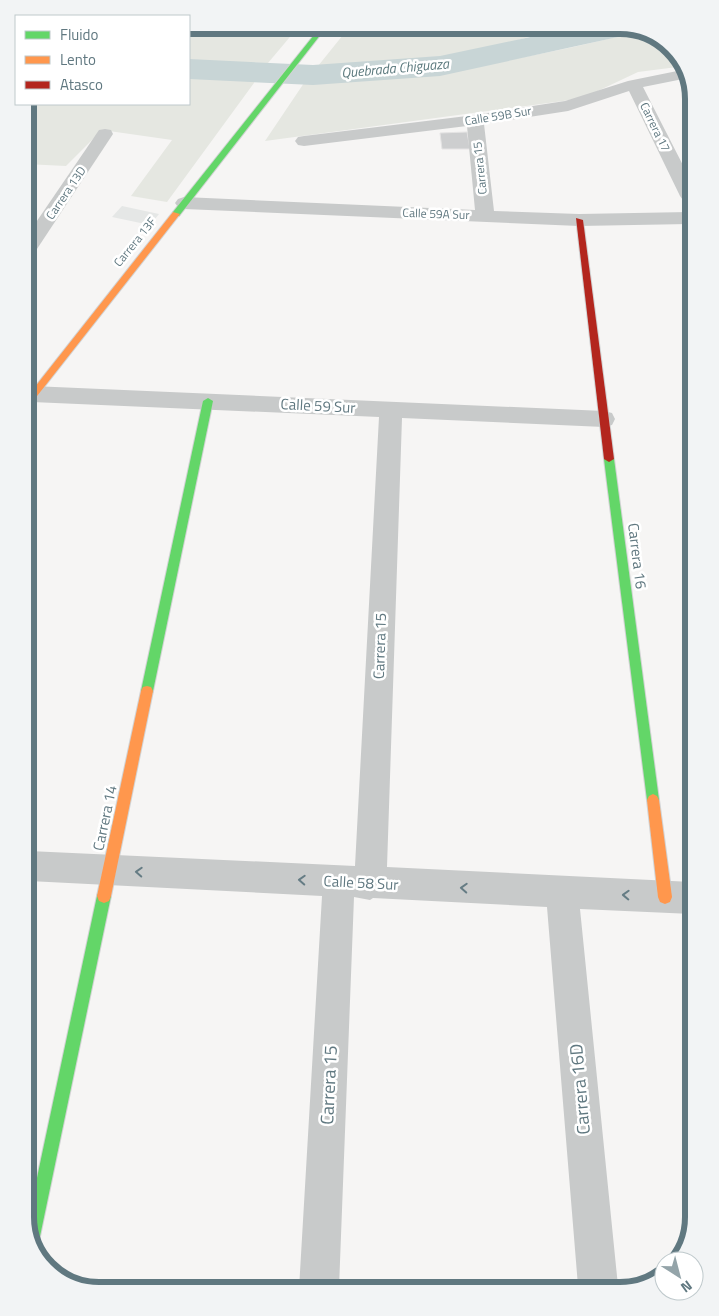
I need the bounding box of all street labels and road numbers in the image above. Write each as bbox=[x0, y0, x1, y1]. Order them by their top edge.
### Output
street label: Carrera 17 bbox=[635, 99, 676, 155]
street label: Calle 59B Sur bbox=[463, 101, 533, 130]
street label: Carrera 15 bbox=[467, 140, 492, 195]
street label: Carrera 13D bbox=[41, 162, 91, 223]
street label: Calle 59A Sur bbox=[402, 203, 470, 224]
street label: Carrera 13F bbox=[109, 213, 161, 271]
street label: Calle 59 Sur bbox=[280, 392, 356, 419]
street label: Carrera 16 bbox=[622, 522, 653, 590]
street label: Carrera 15 bbox=[367, 612, 392, 680]
street label: Carrera 14 bbox=[86, 783, 123, 853]
street label: Calle 58 Sur bbox=[323, 869, 399, 896]
street label: Carrera 16D bbox=[562, 1042, 597, 1136]
street label: Carrera 15 bbox=[313, 1045, 344, 1125]

